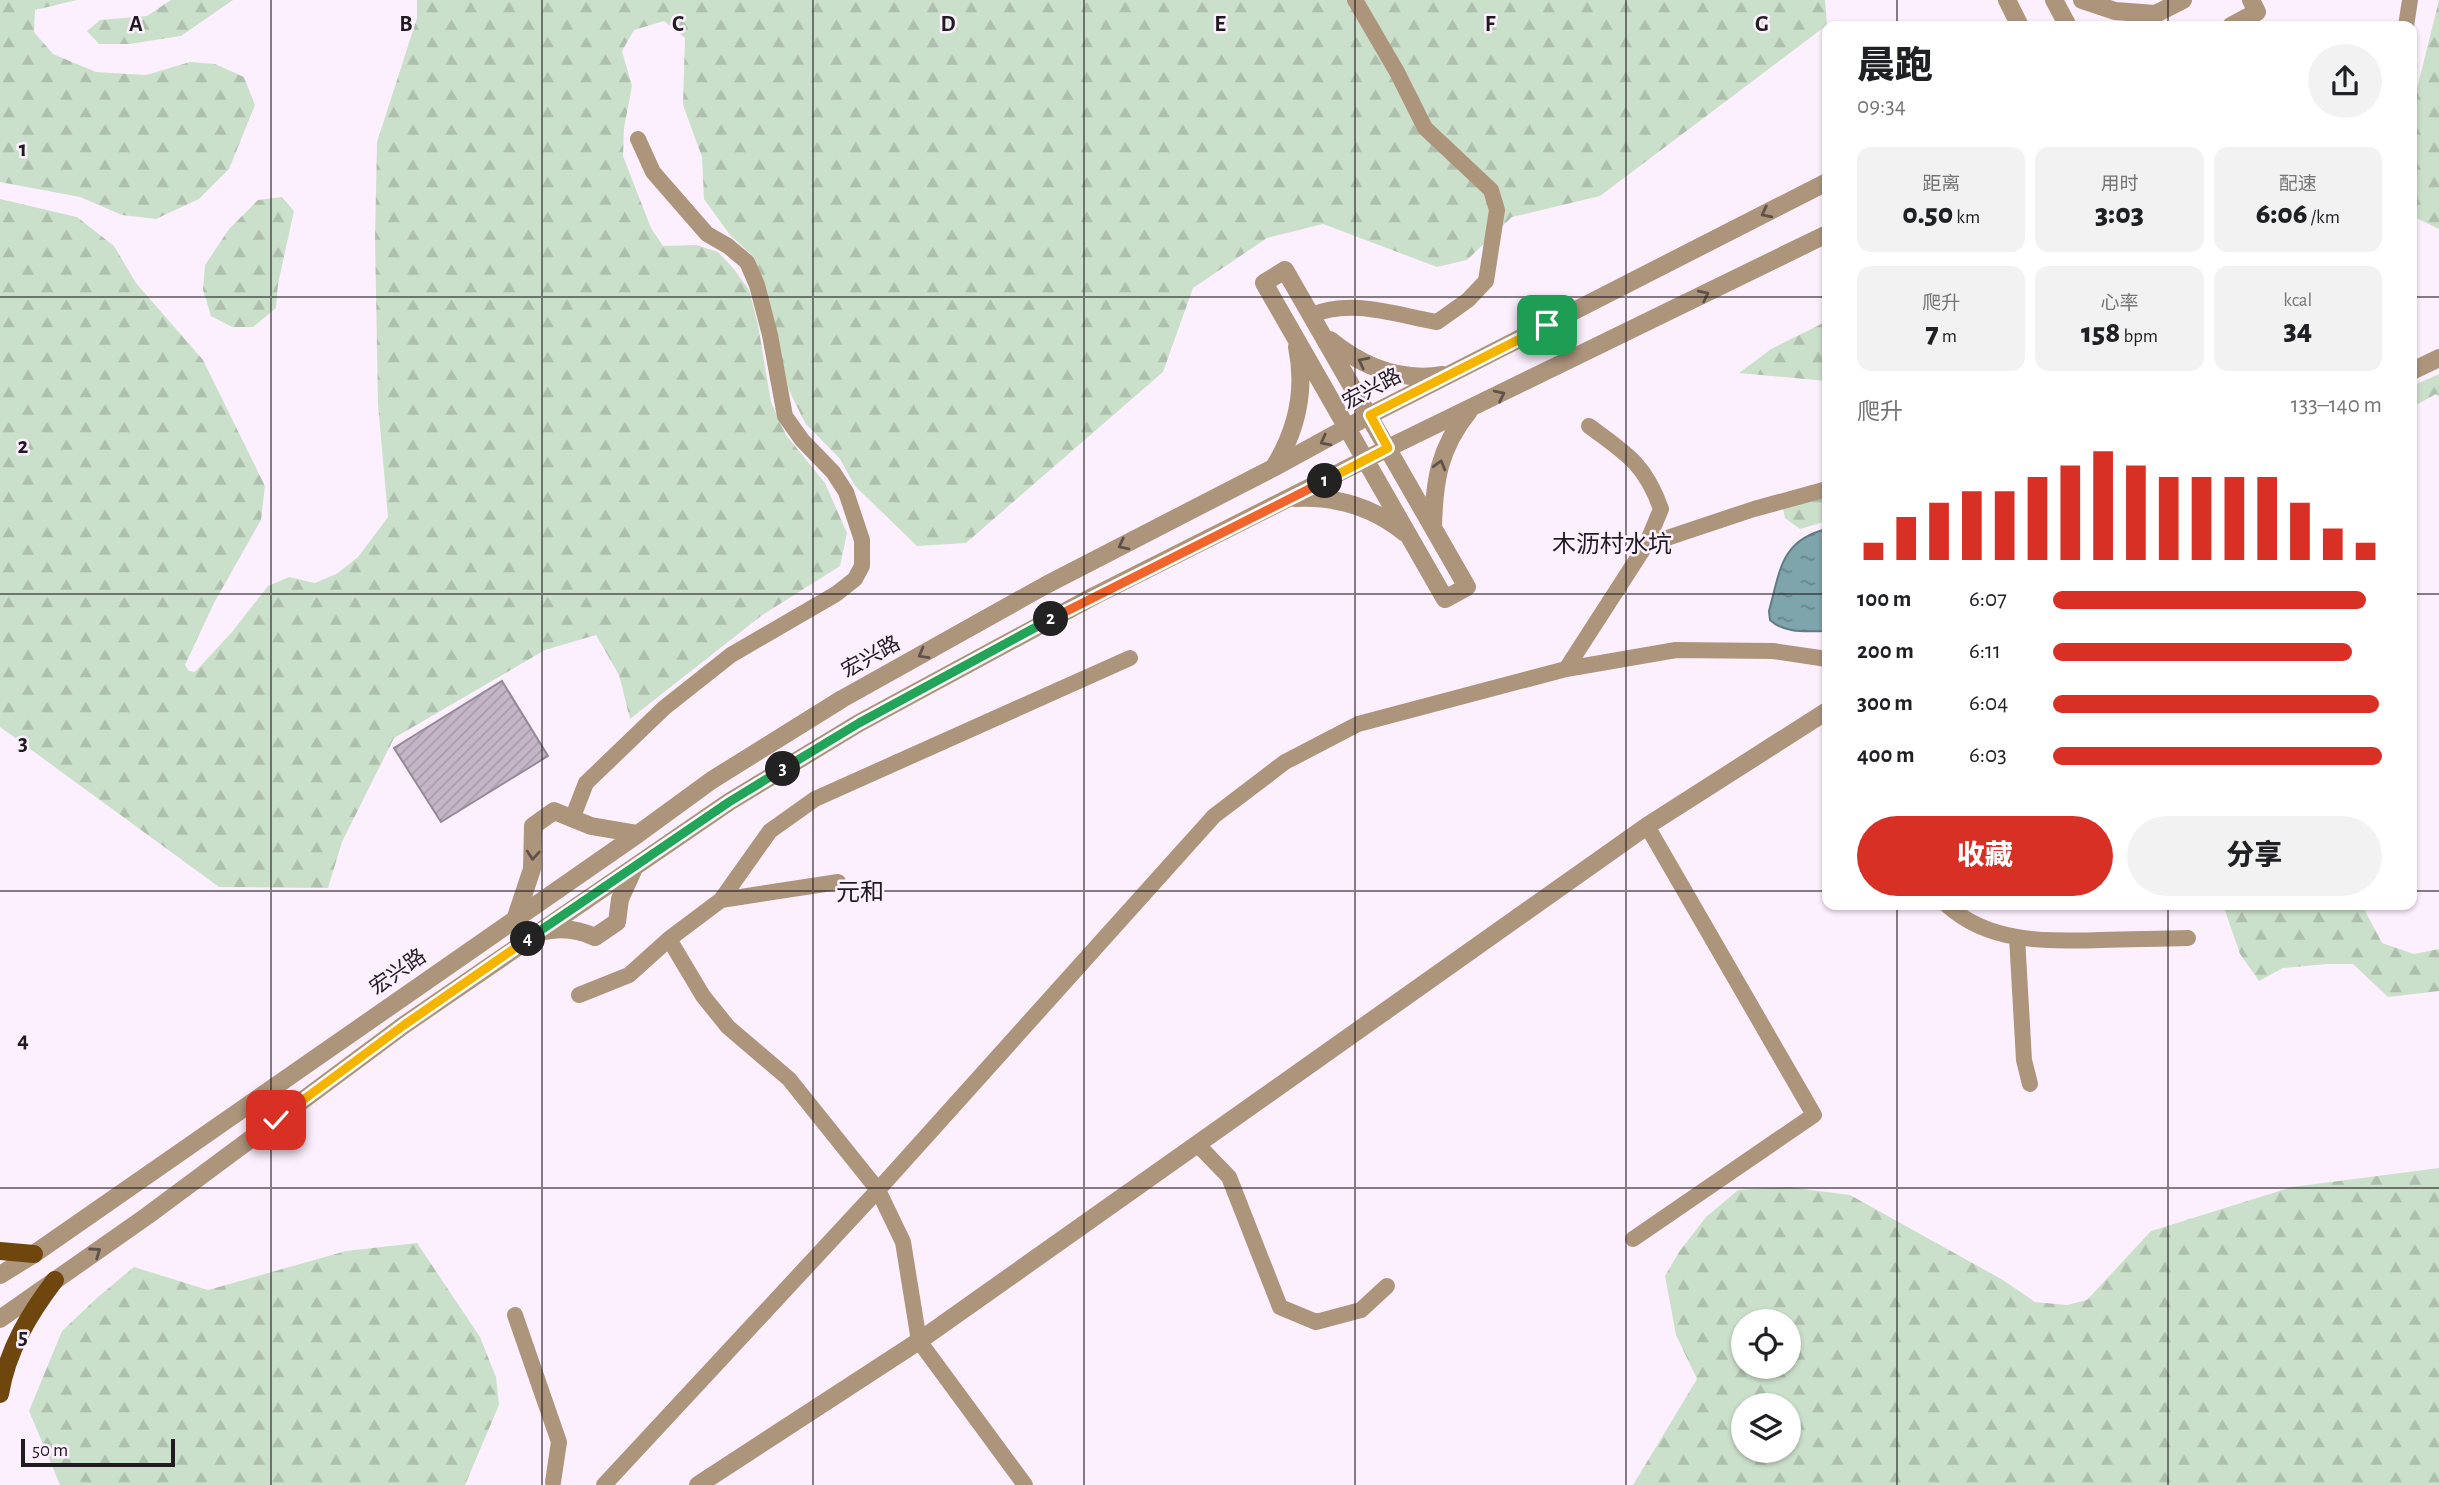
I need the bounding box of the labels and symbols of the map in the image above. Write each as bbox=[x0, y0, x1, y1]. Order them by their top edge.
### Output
text: A bbox=[129, 13, 143, 36]
text: B bbox=[399, 13, 413, 36]
text: C bbox=[672, 13, 684, 36]
text: D bbox=[940, 13, 956, 36]
text: E bbox=[1214, 13, 1226, 36]
text: F bbox=[1485, 13, 1496, 36]
text: G bbox=[1755, 13, 1769, 36]
text: 1 bbox=[19, 138, 27, 161]
one-way arrow bbox=[1761, 204, 1773, 218]
one-way arrow bbox=[1697, 289, 1709, 303]
pin bbox=[1517, 295, 1577, 355]
one-way arrow bbox=[1358, 357, 1371, 371]
street label: 宏兴路 bbox=[1339, 364, 1405, 413]
one-way arrow bbox=[1493, 389, 1505, 403]
one-way arrow bbox=[1319, 432, 1332, 446]
text: 2 bbox=[18, 435, 29, 458]
one-way arrow bbox=[1432, 459, 1447, 471]
pin: 1 bbox=[1308, 463, 1342, 498]
district label: 木沥村水坑 bbox=[1552, 531, 1672, 557]
one-way arrow bbox=[1118, 537, 1130, 551]
pin: 2 bbox=[1034, 602, 1068, 636]
street label: 宏兴路 bbox=[838, 632, 904, 681]
one-way arrow bbox=[917, 646, 930, 659]
text: 3 bbox=[18, 732, 28, 755]
pin: 3 bbox=[766, 752, 800, 786]
one-way arrow bbox=[526, 850, 541, 861]
district label: 元和 bbox=[836, 880, 884, 905]
pin: 4 bbox=[510, 922, 546, 956]
street label: 宏兴路 bbox=[366, 945, 430, 999]
text: 4 bbox=[17, 1029, 29, 1052]
pin bbox=[246, 1090, 306, 1150]
one-way arrow bbox=[88, 1247, 101, 1260]
text: 5 bbox=[18, 1326, 28, 1349]
scale bar bbox=[21, 1436, 175, 1468]

